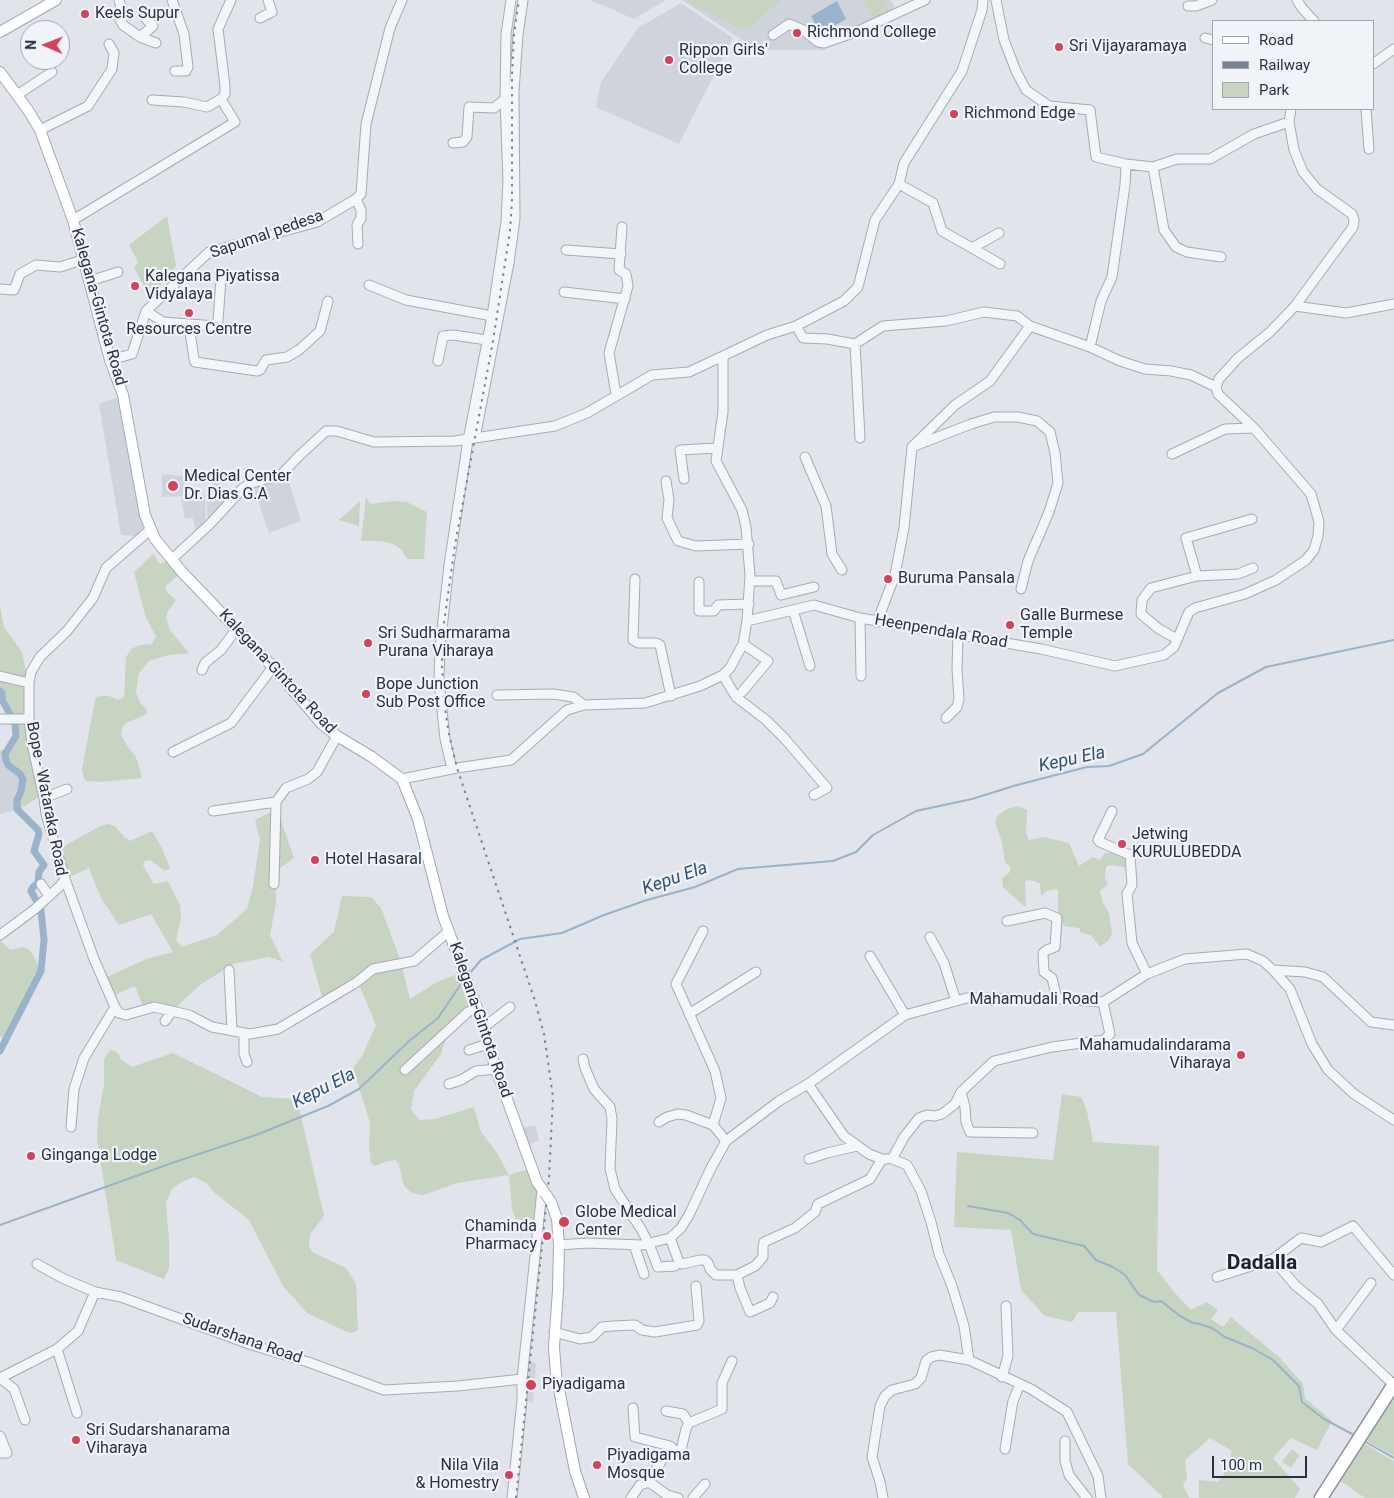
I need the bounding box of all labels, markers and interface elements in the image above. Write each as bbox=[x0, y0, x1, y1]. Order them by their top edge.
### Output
place label: Keels Supur bbox=[95, 4, 179, 24]
marker: Keels Supur bbox=[79, 8, 91, 20]
north arrow bbox=[20, 20, 70, 70]
legend bbox=[1212, 20, 1374, 110]
place label: Richmond College bbox=[807, 23, 936, 43]
marker: Richmond College bbox=[791, 27, 803, 39]
text: Road bbox=[1259, 31, 1293, 49]
place label: Sri Vijayaramaya bbox=[1069, 37, 1187, 57]
text: N bbox=[23, 40, 39, 50]
place label: Rippon Girls' College bbox=[679, 41, 768, 79]
marker: Sri Vijayaramaya bbox=[1053, 41, 1065, 53]
marker: Rippon Girls' College bbox=[663, 54, 675, 66]
text: Railway bbox=[1259, 56, 1310, 74]
text: Park bbox=[1259, 81, 1289, 99]
place label: Richmond Edge bbox=[964, 104, 1075, 124]
marker: Richmond Edge bbox=[948, 108, 960, 120]
street label: Sapumal pedesa bbox=[208, 207, 326, 263]
street label: Kalegana-Gintota Road bbox=[66, 226, 130, 388]
place label: Kalegana Piyatissa Vidyalaya bbox=[145, 267, 280, 305]
marker: Kalegana Piyatissa Vidyalaya bbox=[129, 280, 141, 292]
marker: Resources Centre bbox=[183, 307, 195, 319]
place label: Resources Centre bbox=[126, 320, 252, 340]
place label: Medical Center Dr. Dias G.A bbox=[184, 467, 291, 505]
marker: Medical Center Dr. Dias G.A bbox=[166, 479, 180, 493]
place label: Buruma Pansala bbox=[898, 569, 1015, 589]
marker: Buruma Pansala bbox=[882, 573, 894, 585]
street label: Kalegana-Gintota Road bbox=[214, 606, 340, 738]
place label: Galle Burmese Temple bbox=[1020, 606, 1123, 644]
street label: Heenpendala Road bbox=[873, 611, 1009, 653]
marker: Galle Burmese Temple bbox=[1004, 619, 1016, 631]
place label: Sri Sudharmarama Purana Viharaya bbox=[378, 624, 510, 662]
marker: Sri Sudharmarama Purana Viharaya bbox=[362, 637, 374, 649]
place label: Bope Junction Sub Post Office bbox=[376, 675, 485, 713]
marker: Bope Junction Sub Post Office bbox=[360, 688, 372, 700]
street label: Bope - Wataraka Road bbox=[22, 720, 70, 878]
water label: Kepu Ela bbox=[1037, 742, 1107, 778]
place label: Jetwing KURULUBEDDA bbox=[1132, 825, 1242, 863]
marker: Jetwing KURULUBEDDA bbox=[1116, 838, 1128, 850]
place label: Hotel Hasaral bbox=[325, 850, 422, 870]
marker: Hotel Hasaral bbox=[309, 854, 321, 866]
water label: Kepu Ela bbox=[640, 858, 710, 900]
street label: Kalegana-Gintota Road bbox=[444, 940, 516, 1100]
street label: Mahamudali Road bbox=[969, 990, 1099, 1010]
place label: Mahamudalindarama Viharaya bbox=[1079, 1036, 1231, 1074]
marker: Mahamudalindarama Viharaya bbox=[1235, 1049, 1247, 1061]
water label: Kepu Ela bbox=[289, 1064, 359, 1114]
place label: Ginganga Lodge bbox=[41, 1146, 157, 1166]
marker: Ginganga Lodge bbox=[25, 1150, 37, 1162]
place label: Globe Medical Center bbox=[575, 1203, 677, 1241]
marker: Globe Medical Center bbox=[557, 1215, 571, 1229]
place label: Chaminda Pharmacy bbox=[465, 1217, 537, 1255]
marker: Chaminda Pharmacy bbox=[541, 1230, 553, 1242]
district label: Dadalla bbox=[1227, 1251, 1297, 1277]
street label: Sudarshana Road bbox=[180, 1309, 304, 1369]
place label: Piyadigama bbox=[542, 1375, 625, 1395]
marker: Piyadigama bbox=[524, 1378, 538, 1392]
place label: Sri Sudarshanarama Viharaya bbox=[86, 1421, 230, 1459]
marker: Sri Sudarshanarama Viharaya bbox=[70, 1434, 82, 1446]
place label: Piyadigama Mosque bbox=[607, 1446, 690, 1484]
scale bar bbox=[1214, 1446, 1309, 1478]
place label: Nila Vila & Homestry bbox=[415, 1456, 499, 1494]
text: 100 m bbox=[1220, 1456, 1262, 1474]
marker: Piyadigama Mosque bbox=[591, 1459, 603, 1471]
marker: Nila Vila & Homestry bbox=[503, 1469, 515, 1481]

